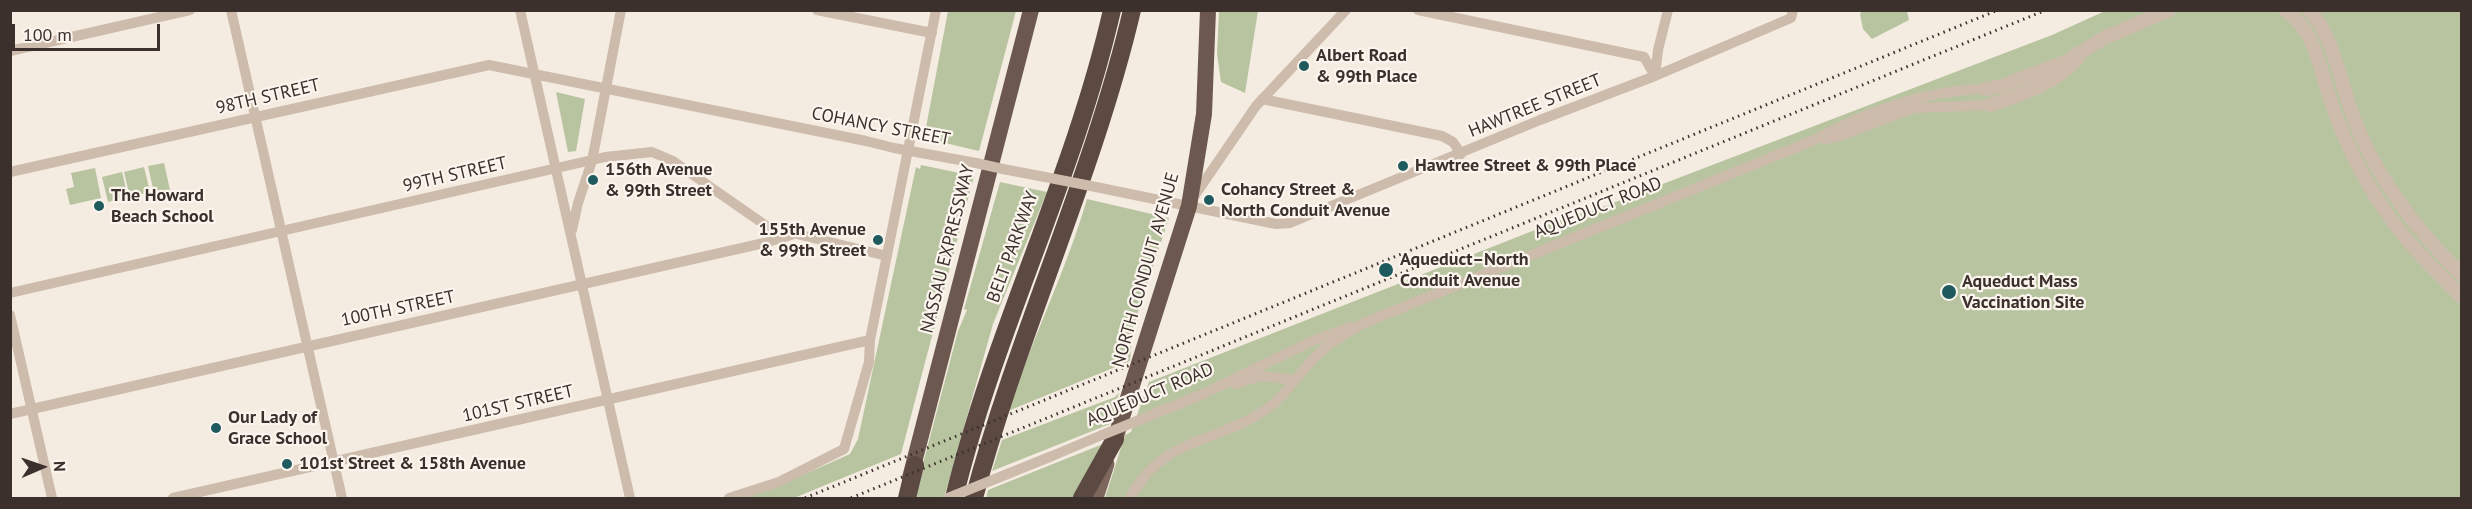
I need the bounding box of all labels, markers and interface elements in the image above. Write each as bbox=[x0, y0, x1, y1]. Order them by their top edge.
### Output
scale bar bbox=[15, 12, 164, 50]
text: 100 m bbox=[23, 23, 72, 46]
place label: Albert Road & 99th Place bbox=[1316, 45, 1417, 88]
marker: Albert Road & 99th Place bbox=[1297, 59, 1311, 73]
street label: HAWTREE STREET bbox=[1465, 70, 1605, 142]
street label: 98TH STREET bbox=[214, 75, 322, 119]
street label: COHANCY STREET bbox=[810, 103, 952, 151]
street label: 99TH STREET bbox=[401, 153, 509, 197]
place label: Hawtree Street & 99th Place bbox=[1415, 155, 1636, 177]
place label: 156th Avenue & 99th Street bbox=[605, 159, 712, 201]
marker: Hawtree Street & 99th Place bbox=[1396, 159, 1410, 173]
street label: NASSAU EXPRESSWAY bbox=[917, 163, 979, 335]
street label: NORTH CONDUIT AVENUE bbox=[1108, 170, 1184, 370]
marker: 156th Avenue & 99th Street bbox=[586, 173, 600, 187]
street label: AQUEDUCT ROAD bbox=[1531, 173, 1665, 243]
place label: Cohancy Street & North Conduit Avenue bbox=[1221, 179, 1390, 222]
place label: The Howard Beach School bbox=[111, 185, 214, 228]
street label: BELT PARKWAY bbox=[983, 188, 1043, 306]
marker: Cohancy Street & North Conduit Avenue bbox=[1202, 193, 1216, 207]
marker: The Howard Beach School bbox=[92, 199, 106, 213]
place label: 155th Avenue & 99th Street bbox=[759, 219, 866, 262]
marker: 155th Avenue & 99th Street bbox=[871, 233, 885, 247]
place label: Aqueduct–North Conduit Avenue bbox=[1400, 249, 1529, 292]
marker: Aqueduct–North Conduit Avenue bbox=[1377, 261, 1395, 279]
place label: Aqueduct Mass Vaccination Site bbox=[1962, 271, 2084, 314]
marker: Aqueduct Mass Vaccination Site bbox=[1940, 283, 1958, 301]
street label: 100TH STREET bbox=[339, 286, 457, 332]
street label: AQUEDUCT ROAD bbox=[1083, 359, 1217, 431]
street label: 101ST STREET bbox=[460, 381, 576, 427]
place label: Our Lady of Grace School bbox=[228, 407, 327, 450]
marker: Our Lady of Grace School bbox=[209, 421, 223, 435]
north arrow bbox=[12, 437, 72, 497]
place label: 101st Street & 158th Avenue bbox=[299, 453, 526, 475]
marker: 101st Street & 158th Avenue bbox=[280, 457, 294, 471]
text: N bbox=[50, 461, 70, 472]

